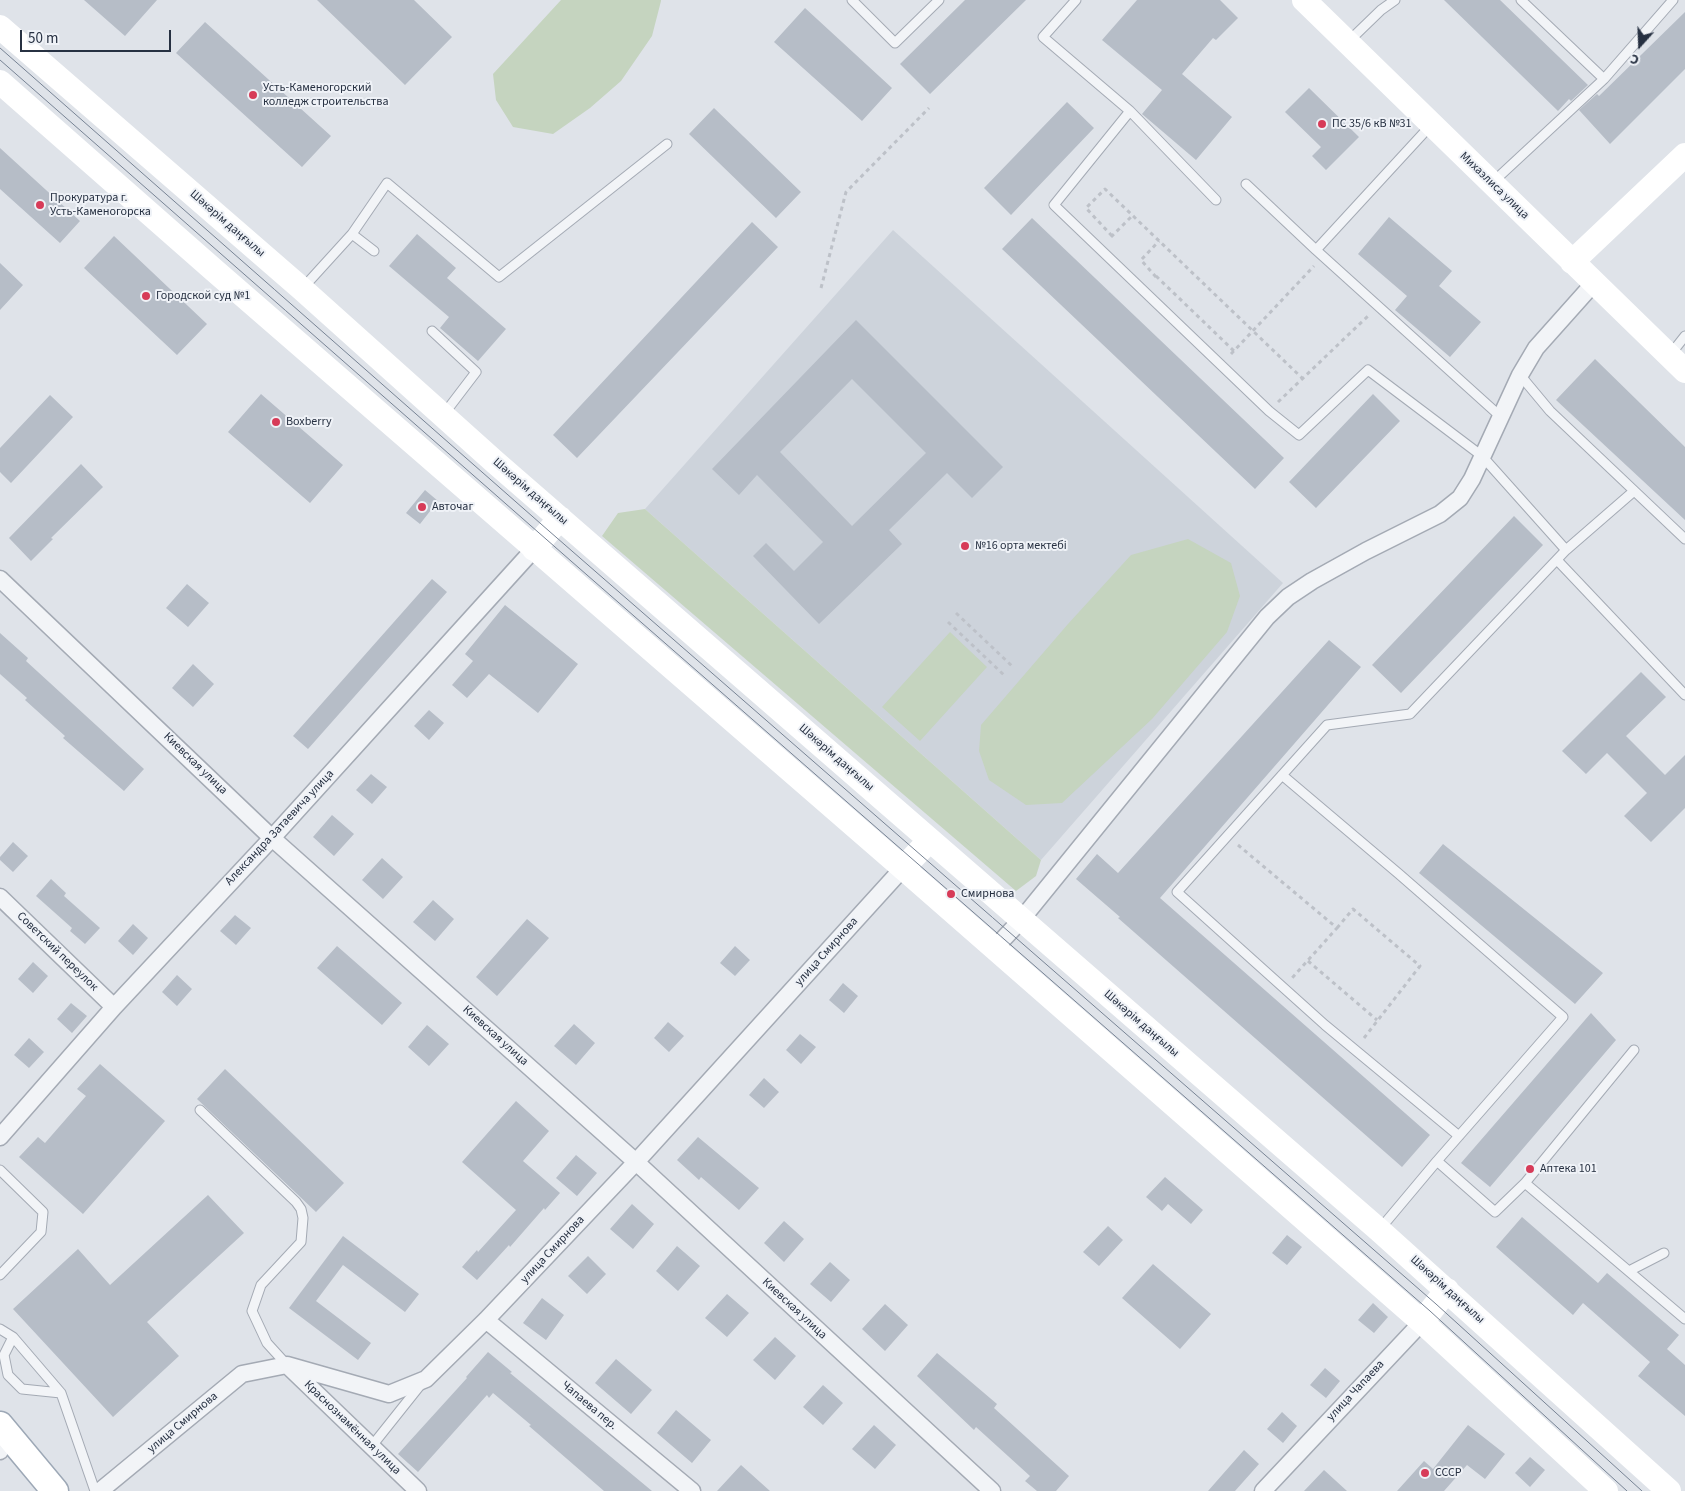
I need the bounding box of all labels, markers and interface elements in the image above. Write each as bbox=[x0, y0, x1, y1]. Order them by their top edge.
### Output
scale bar bbox=[22, 20, 174, 52]
north arrow bbox=[1615, 20, 1665, 70]
text: 50 m bbox=[28, 28, 58, 49]
text: С bbox=[1628, 48, 1642, 70]
place label: Усть-Каменогорский колледж строительства bbox=[263, 81, 388, 109]
marker: Усть-Каменогорский колледж строительства bbox=[247, 89, 259, 101]
place label: ПС 35/6 кВ №31 bbox=[1332, 117, 1412, 131]
marker: ПС 35/6 кВ №31 bbox=[1316, 118, 1328, 130]
street label: Михаэлиса улица bbox=[1456, 149, 1532, 223]
street label: Шәкәрім даңғылы bbox=[186, 187, 268, 261]
place label: Прокуратура г. Усть-Каменогорска bbox=[50, 191, 151, 219]
marker: Прокуратура г. Усть-Каменогорска bbox=[34, 199, 46, 211]
place label: Городской суд №1 bbox=[156, 289, 250, 303]
marker: Городской суд №1 bbox=[140, 290, 152, 302]
place label: Boxberry bbox=[286, 415, 332, 429]
marker: Boxberry bbox=[270, 416, 282, 428]
street label: Шәкәрім даңғылы bbox=[489, 455, 571, 529]
place label: Авточаг bbox=[432, 500, 473, 514]
marker: Авточаг bbox=[416, 501, 428, 513]
place label: №16 орта мектебі bbox=[975, 539, 1067, 553]
marker: №16 орта мектебі bbox=[959, 540, 971, 552]
street label: Шәкәрім даңғылы bbox=[795, 721, 877, 795]
street label: Киевская улица bbox=[160, 730, 230, 798]
street label: Александра Затаевича улица bbox=[223, 767, 337, 889]
place label: Смирнова bbox=[961, 887, 1014, 901]
marker: Смирнова bbox=[945, 888, 957, 900]
street label: Советский переулок bbox=[13, 909, 101, 995]
street label: улица Смирнова bbox=[792, 915, 862, 989]
street label: Шәкәрім даңғылы bbox=[1100, 987, 1182, 1061]
street label: Киевская улица bbox=[459, 1003, 531, 1069]
place label: Аптека 101 bbox=[1540, 1162, 1597, 1176]
marker: Аптека 101 bbox=[1524, 1163, 1536, 1175]
street label: улица Смирнова bbox=[518, 1213, 588, 1287]
street label: Шәкәрім даңғылы bbox=[1407, 1253, 1487, 1327]
street label: Киевская улица bbox=[759, 1275, 829, 1343]
street label: улица Чапаева bbox=[1324, 1358, 1388, 1424]
street label: Краснознамённая улица bbox=[300, 1378, 404, 1478]
street label: Чапаева пер. bbox=[558, 1378, 620, 1434]
street label: улица Смирнова bbox=[145, 1389, 221, 1457]
place label: СССР bbox=[1435, 1466, 1462, 1480]
marker: СССР bbox=[1419, 1467, 1431, 1479]

